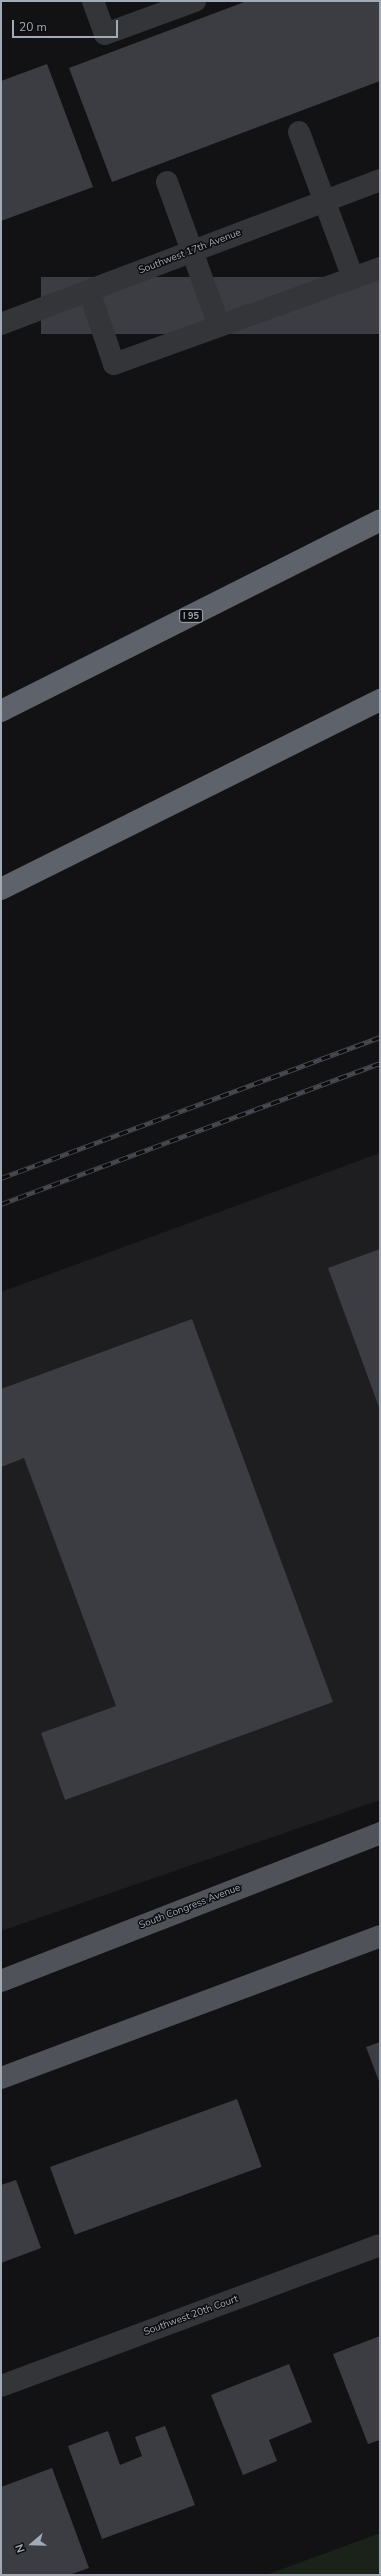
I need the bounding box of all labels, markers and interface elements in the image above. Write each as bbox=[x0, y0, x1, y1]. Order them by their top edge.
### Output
scale bar bbox=[14, 12, 120, 38]
text: 20 m bbox=[19, 19, 47, 35]
street label: Southwest 17th Avenue bbox=[137, 227, 243, 277]
road number: I 95 bbox=[179, 609, 203, 623]
street label: South Congress Avenue bbox=[138, 1882, 242, 1932]
street label: Southwest 20th Court bbox=[142, 2293, 240, 2339]
north arrow bbox=[12, 2524, 52, 2564]
text: N bbox=[12, 2542, 29, 2555]

